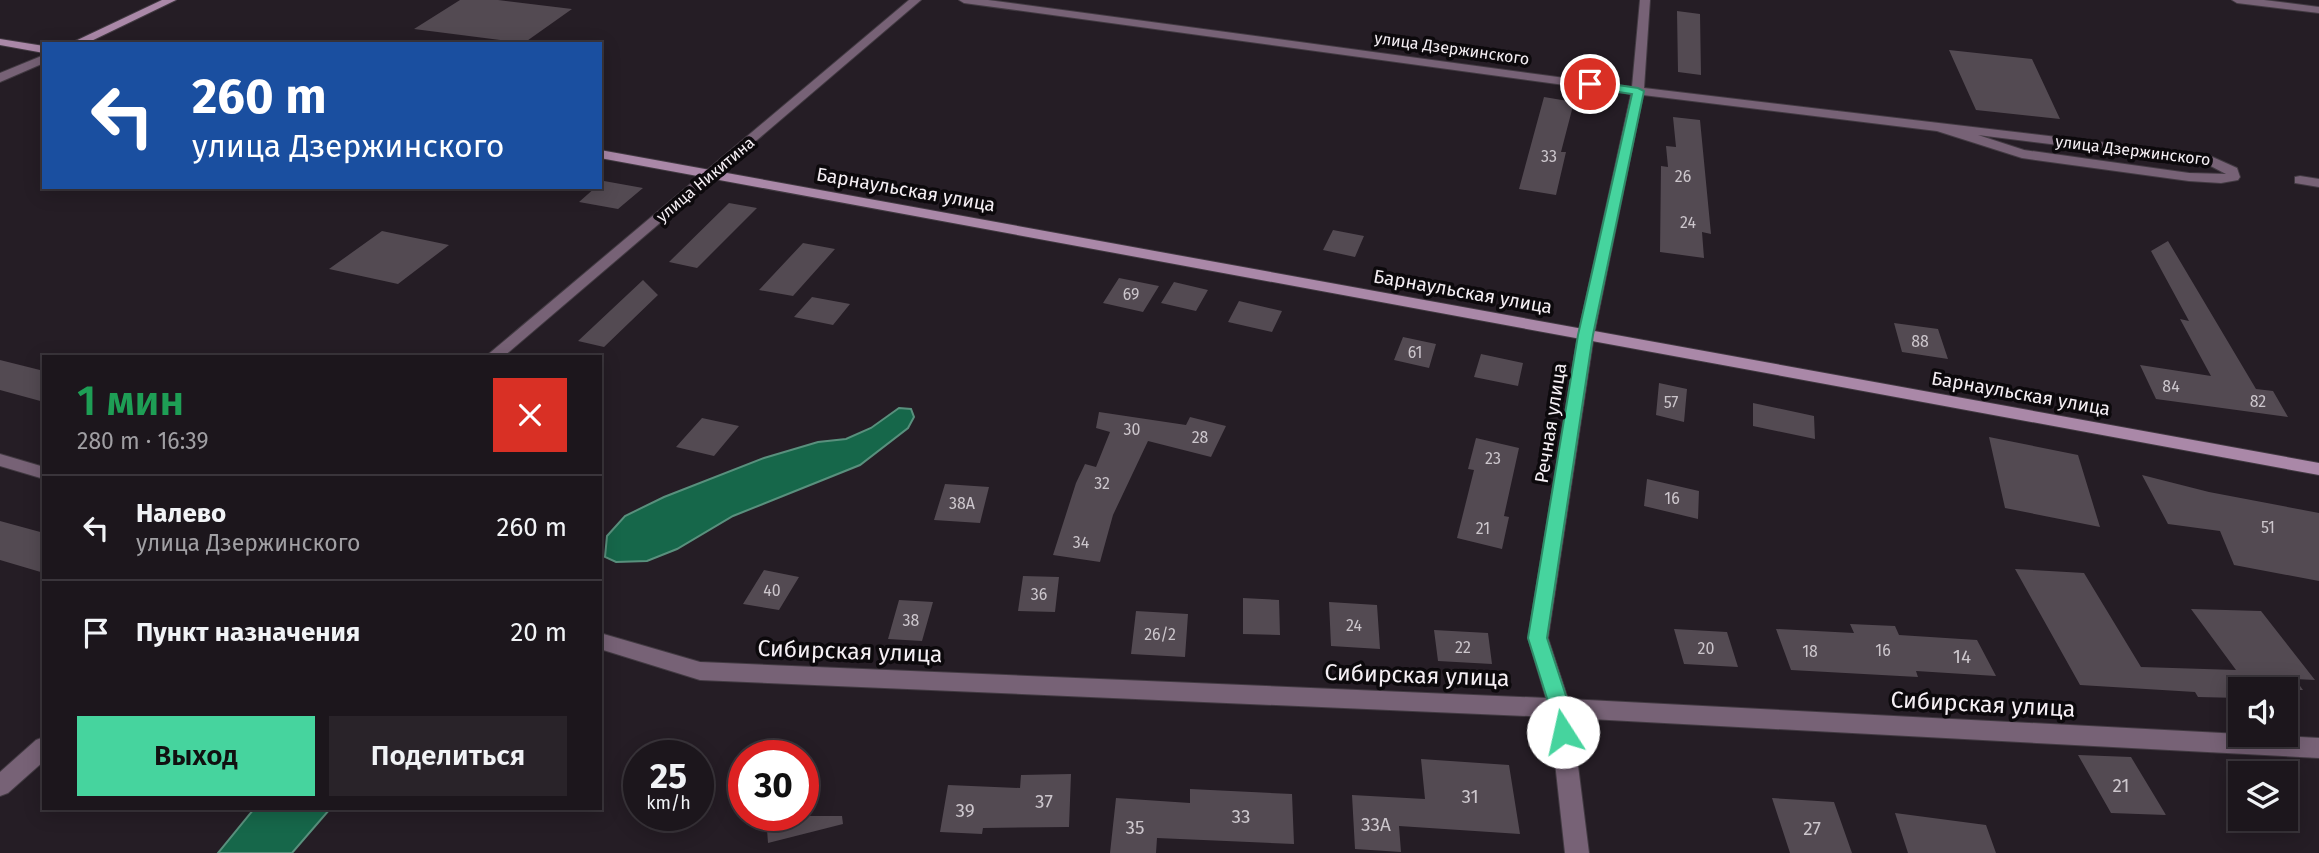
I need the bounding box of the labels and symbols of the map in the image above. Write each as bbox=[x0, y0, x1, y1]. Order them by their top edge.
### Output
street label: улица Дзержинского bbox=[1373, 28, 1531, 69]
pin bbox=[1560, 54, 1620, 114]
street label: улица Дзержинского bbox=[2054, 132, 2212, 169]
street label: улица Никитина bbox=[652, 133, 758, 226]
house number: 33 bbox=[1541, 147, 1557, 166]
street label: Барнаульская улица bbox=[815, 162, 997, 217]
house number: 26 bbox=[1675, 167, 1691, 186]
house number: 24 bbox=[1680, 213, 1696, 232]
street label: Барнаульская улица bbox=[1372, 264, 1554, 319]
house number: 69 bbox=[1123, 285, 1139, 304]
house number: 88 bbox=[1911, 332, 1929, 351]
house number: 61 bbox=[1408, 343, 1422, 362]
street label: Речная улица bbox=[1530, 361, 1571, 485]
street label: Барнаульская улица bbox=[1930, 366, 2112, 421]
house number: 84 bbox=[2162, 377, 2180, 396]
house number: 82 bbox=[2250, 392, 2266, 411]
house number: 57 bbox=[1664, 393, 1678, 412]
house number: 30 bbox=[1124, 420, 1141, 439]
house number: 28 bbox=[1192, 428, 1209, 447]
house number: 23 bbox=[1485, 449, 1501, 468]
house number: 32 bbox=[1094, 474, 1110, 493]
house number: 16 bbox=[1664, 489, 1680, 508]
house number: 38А bbox=[949, 494, 976, 513]
house number: 51 bbox=[2261, 518, 2275, 537]
house number: 21 bbox=[1476, 519, 1490, 538]
house number: 34 bbox=[1073, 533, 1090, 552]
house number: 40 bbox=[763, 581, 781, 600]
house number: 36 bbox=[1031, 585, 1047, 604]
house number: 38 bbox=[903, 611, 920, 630]
house number: 24 bbox=[1346, 616, 1362, 635]
house number: 26/2 bbox=[1144, 625, 1176, 644]
street label: Сибирская улица bbox=[757, 634, 943, 668]
house number: 22 bbox=[1455, 638, 1471, 657]
house number: 20 bbox=[1698, 639, 1714, 658]
house number: 16 bbox=[1875, 641, 1891, 660]
house number: 18 bbox=[1802, 642, 1818, 661]
house number: 14 bbox=[1953, 645, 1971, 668]
street label: Сибирская улица bbox=[1324, 658, 1510, 692]
street label: Сибирская улица bbox=[1890, 685, 2076, 723]
position arrow bbox=[1526, 695, 1600, 769]
speed limit sign: 30 bbox=[728, 740, 819, 831]
house number: 21 bbox=[2112, 774, 2130, 797]
house number: 31 bbox=[1461, 785, 1479, 808]
house number: 37 bbox=[1035, 790, 1053, 813]
house number: 39 bbox=[955, 799, 975, 822]
house number: 33 bbox=[1232, 805, 1250, 828]
house number: 33А bbox=[1361, 813, 1391, 836]
house number: 35 bbox=[1125, 816, 1145, 839]
house number: 27 bbox=[1803, 817, 1821, 840]

